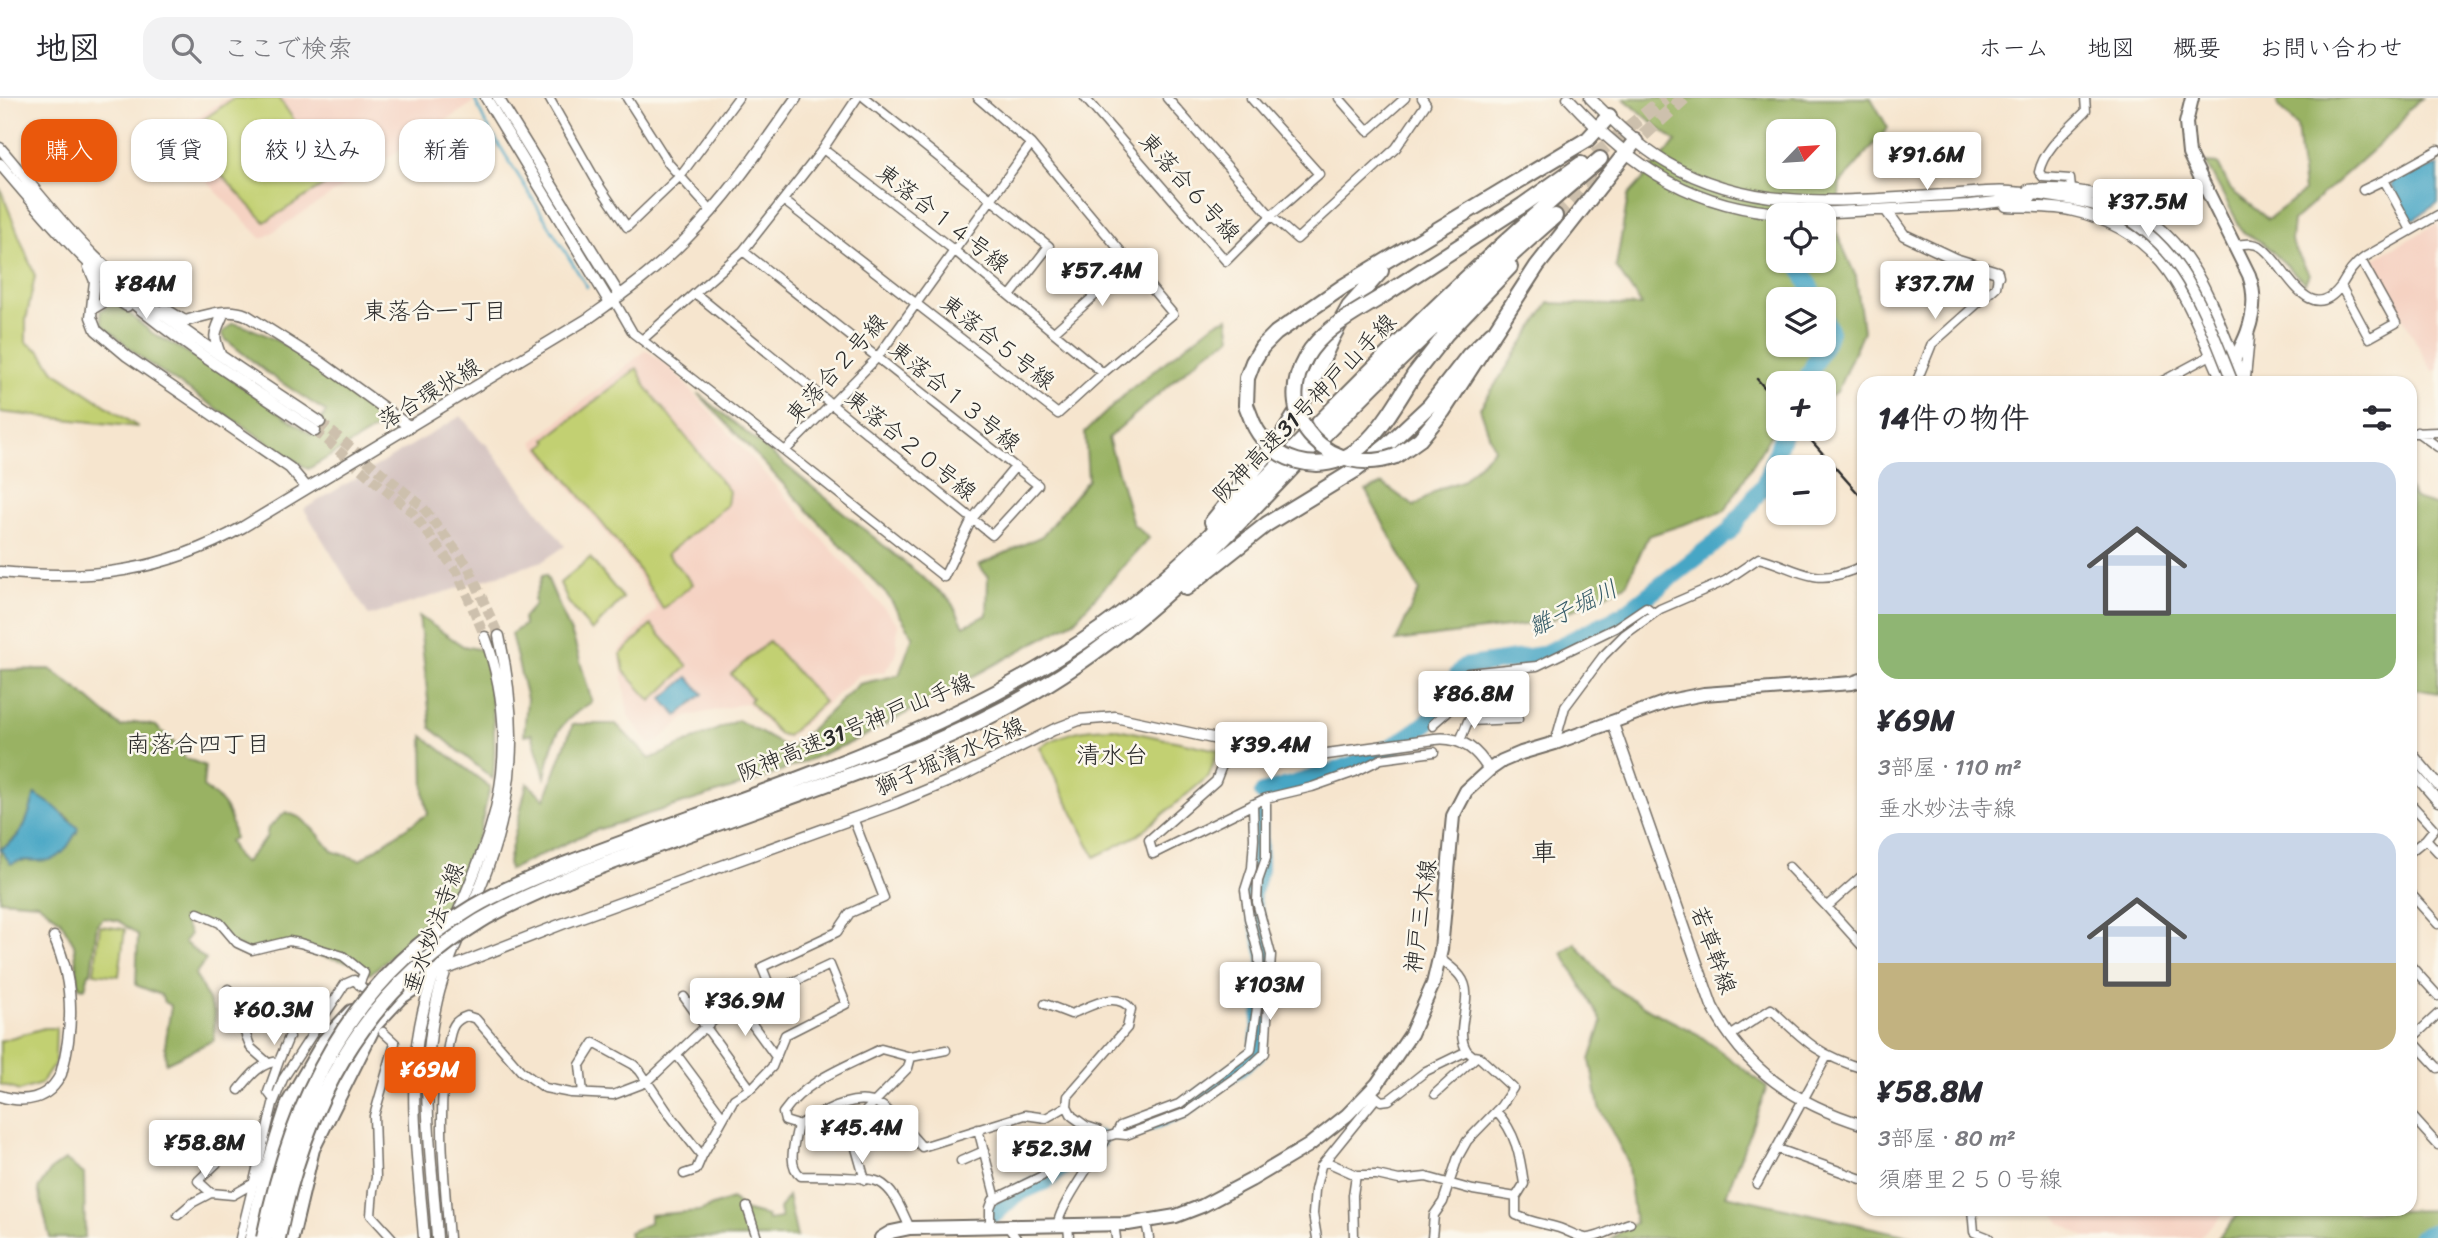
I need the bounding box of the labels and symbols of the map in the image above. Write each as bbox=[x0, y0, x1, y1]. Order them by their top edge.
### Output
north arrow bbox=[1766, 119, 1836, 189]
street label: 東落合６号線 bbox=[1128, 122, 1251, 252]
pin: ¥91.6M bbox=[1870, 132, 1984, 192]
street label: 東落合１４号線 bbox=[867, 153, 1019, 284]
pin: ¥37.5M bbox=[2091, 180, 2205, 239]
pin: ¥57.4M bbox=[1045, 248, 1159, 308]
pin: ¥84M bbox=[105, 262, 187, 321]
pin: ¥37.7M bbox=[1878, 262, 1992, 321]
street label: 東落合５号線 bbox=[931, 284, 1065, 401]
district label: 東落合一丁目 bbox=[363, 290, 507, 332]
street label: 東落合２号線 bbox=[775, 303, 898, 433]
street label: 阪神高速31号神戸山手線 bbox=[1202, 303, 1407, 513]
street label: 東落合１３号線 bbox=[879, 330, 1030, 463]
street label: 落合環状線 bbox=[369, 346, 489, 441]
street label: 東落合２０号線 bbox=[835, 379, 986, 512]
water label: 雛子堀川 bbox=[1521, 568, 1625, 648]
street label: 阪神高速31号神戸山手線 bbox=[730, 661, 980, 794]
pin: ¥86.8M bbox=[1417, 672, 1531, 731]
street label: 獅子堀清水谷線 bbox=[868, 705, 1032, 808]
pin: ¥39.4M bbox=[1214, 722, 1328, 782]
district label: 南落合四丁目 bbox=[126, 723, 270, 765]
district label: 清水台 bbox=[1076, 734, 1148, 776]
district label: 車 bbox=[1531, 829, 1557, 875]
street label: 垂水妙法寺線 bbox=[391, 856, 476, 1000]
street label: 神戸三木線 bbox=[1392, 856, 1449, 976]
street label: 若草幹線 bbox=[1679, 900, 1749, 1000]
pin: ¥103M bbox=[1221, 962, 1319, 1022]
pin: ¥36.9M bbox=[688, 978, 802, 1038]
pin: ¥60.3M bbox=[217, 988, 331, 1047]
pin: ¥69M bbox=[389, 1048, 471, 1107]
pin: ¥45.4M bbox=[805, 1105, 919, 1165]
pin: ¥58.8M bbox=[148, 1121, 262, 1180]
pin: ¥52.3M bbox=[995, 1126, 1109, 1186]

